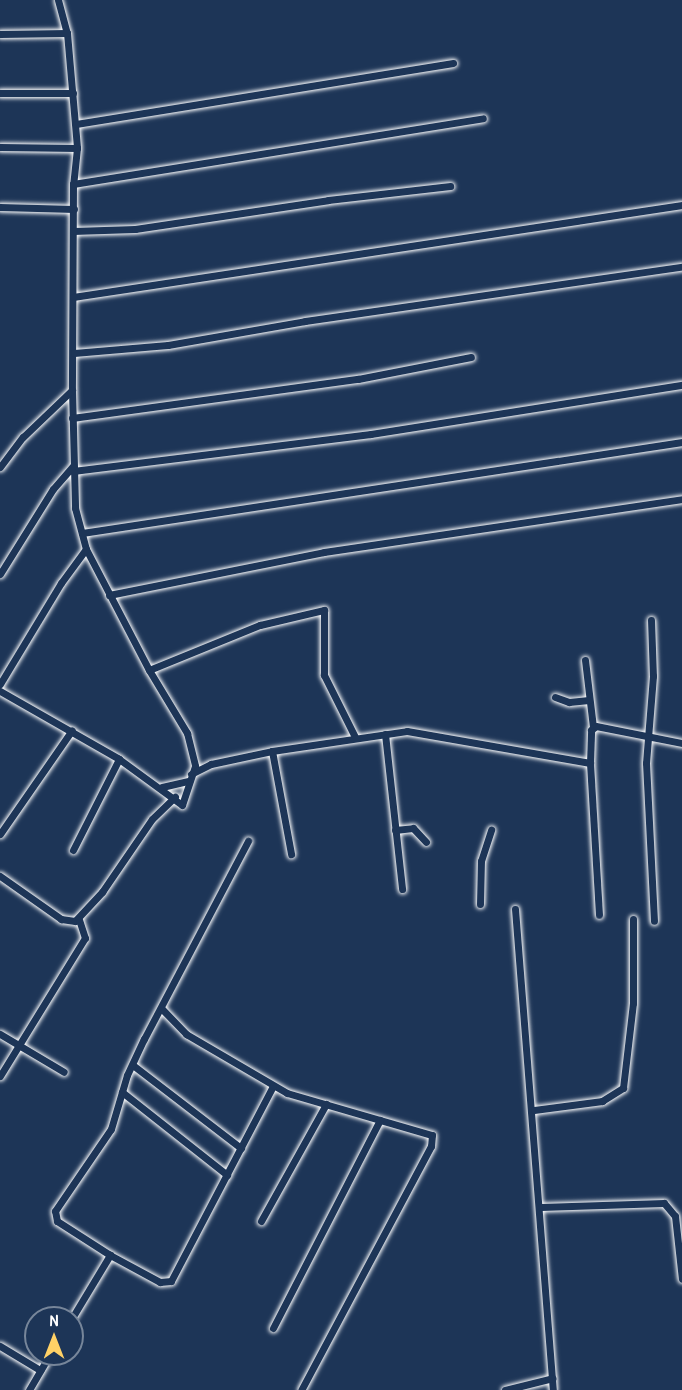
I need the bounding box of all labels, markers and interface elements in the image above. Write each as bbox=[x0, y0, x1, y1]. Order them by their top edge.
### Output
north arrow bbox=[24, 1306, 84, 1366]
text: N bbox=[50, 1309, 58, 1331]

